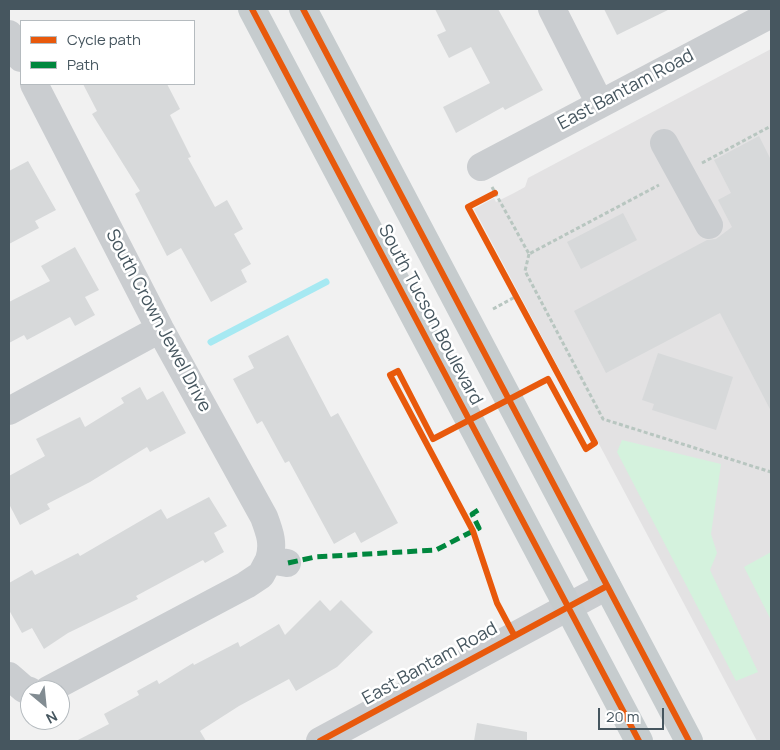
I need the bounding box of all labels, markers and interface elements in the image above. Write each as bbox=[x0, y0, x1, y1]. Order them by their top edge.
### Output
legend bbox=[20, 20, 195, 85]
text: Cycle path bbox=[67, 29, 141, 50]
street label: East Bantam Road bbox=[554, 45, 698, 135]
text: Path bbox=[67, 54, 99, 75]
street label: South Tucson Boulevard bbox=[373, 221, 487, 409]
street label: South Crown Jewel Drive bbox=[101, 226, 215, 416]
street label: East Bantam Road bbox=[359, 618, 501, 710]
north arrow bbox=[20, 680, 70, 730]
scale bar bbox=[600, 698, 666, 730]
text: 20 m bbox=[606, 706, 639, 727]
text: N bbox=[43, 707, 61, 729]

